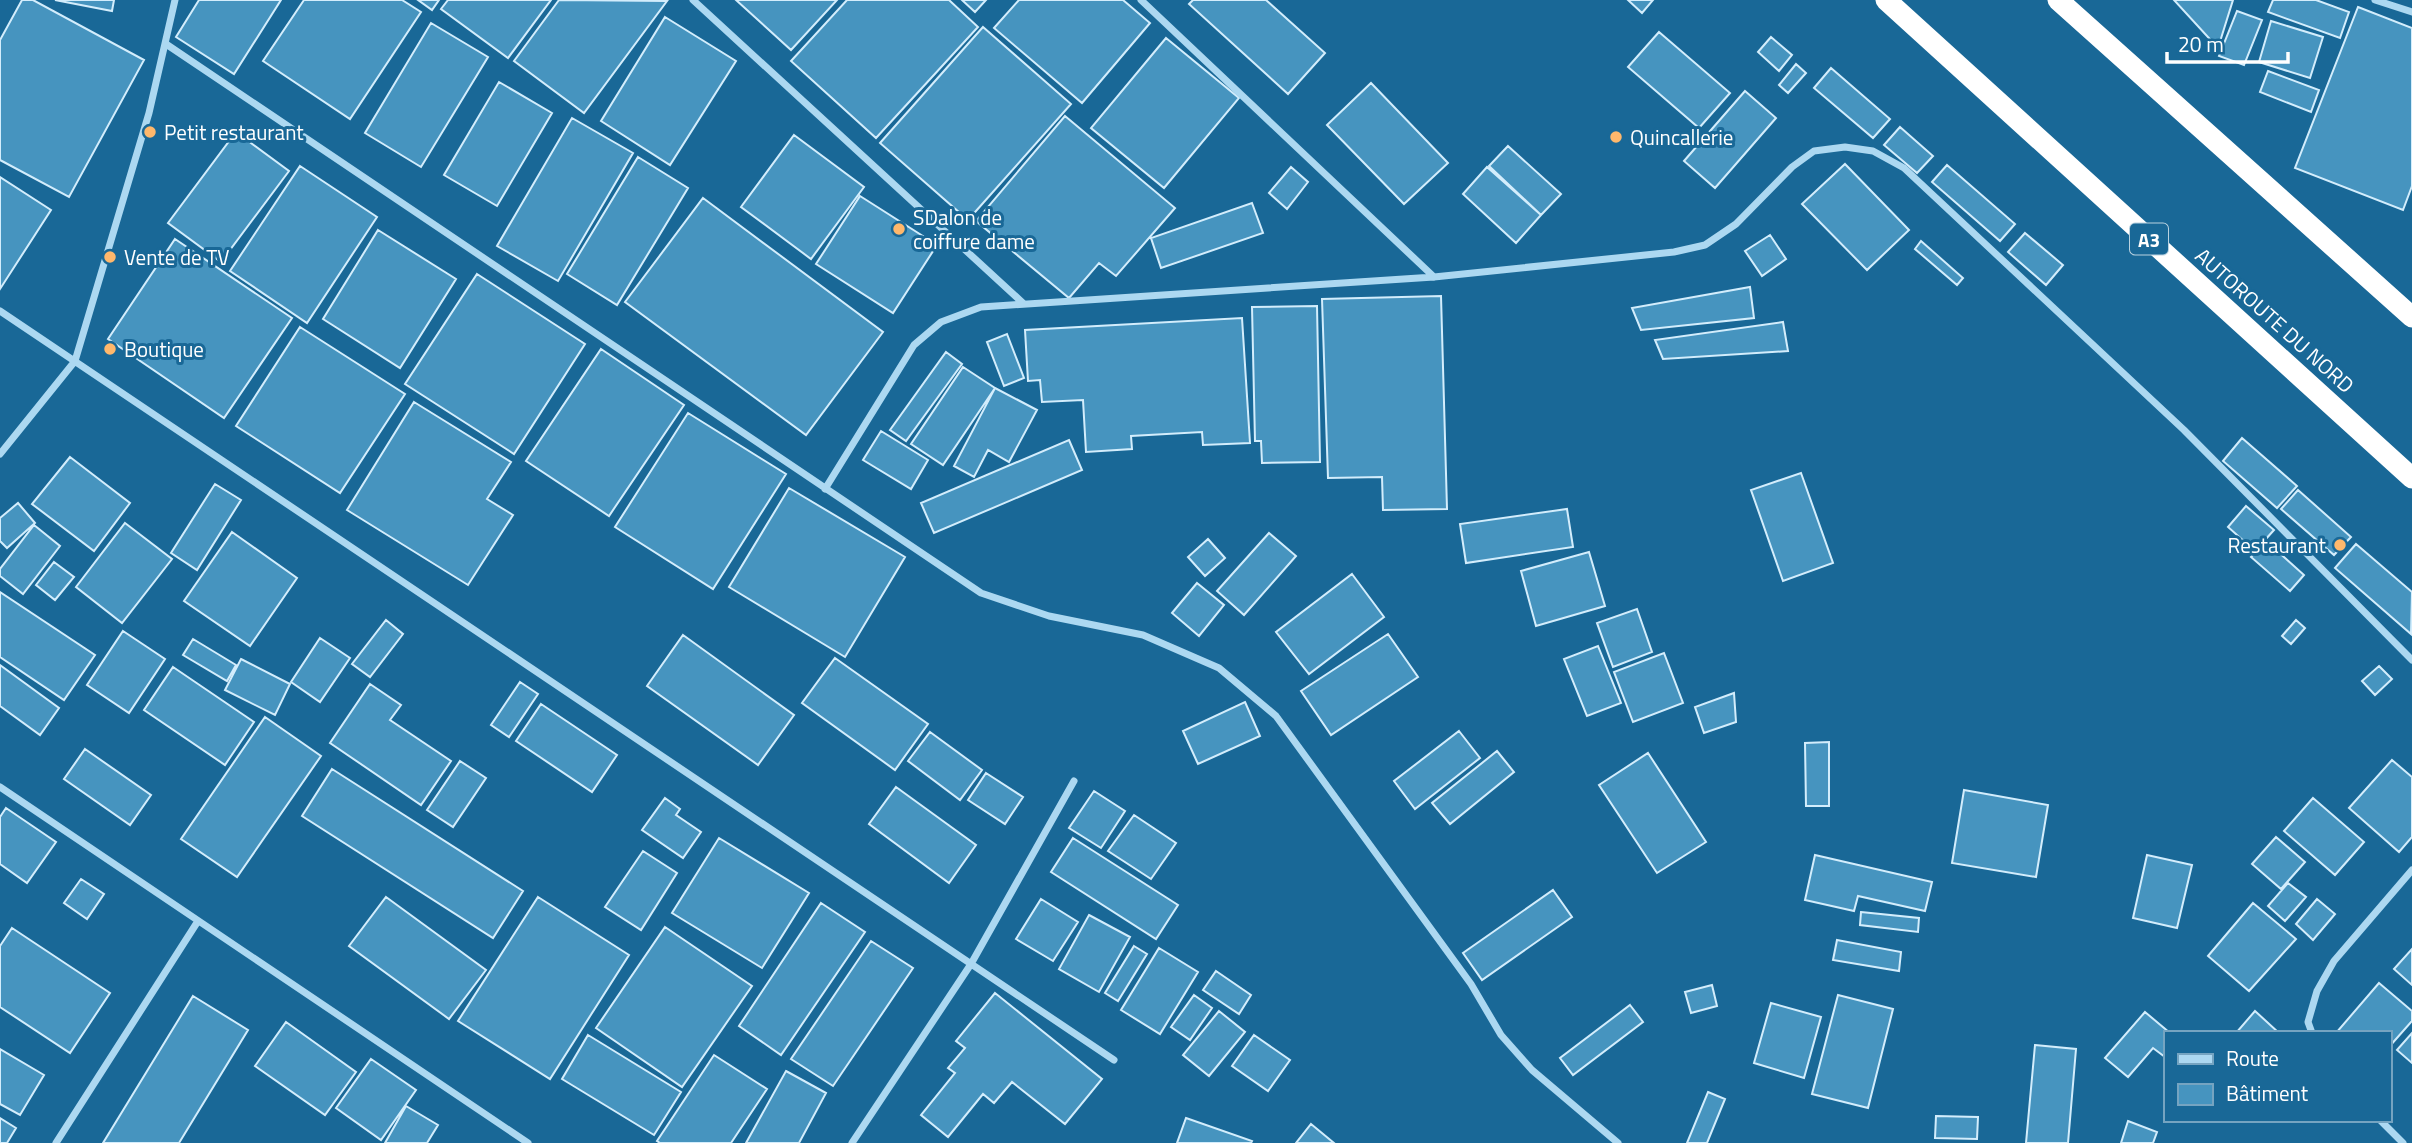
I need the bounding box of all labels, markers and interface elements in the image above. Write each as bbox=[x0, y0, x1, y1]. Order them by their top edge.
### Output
scale bar bbox=[2167, 21, 2288, 65]
text: 20 m bbox=[2178, 28, 2224, 60]
place label: Petit restaurant bbox=[164, 116, 304, 148]
place label: Quincallerie bbox=[1630, 121, 1733, 153]
marker: Petit restaurant bbox=[142, 124, 158, 140]
marker: Quincallerie bbox=[1608, 129, 1624, 145]
place label: SDalon de coiffure dame bbox=[913, 201, 1035, 257]
marker: SDalon de coiffure dame bbox=[891, 221, 907, 237]
road number: A3 bbox=[2130, 224, 2168, 255]
street label: AUTOROUTE DU NORD bbox=[2188, 240, 2362, 400]
place label: Vente de TV bbox=[124, 241, 230, 273]
marker: Vente de TV bbox=[102, 249, 118, 265]
place label: Boutique bbox=[124, 333, 204, 365]
marker: Boutique bbox=[102, 341, 118, 357]
place label: Restaurant bbox=[2227, 529, 2327, 561]
marker: Restaurant bbox=[2332, 537, 2348, 553]
legend bbox=[2164, 1031, 2391, 1122]
text: Route bbox=[2226, 1042, 2279, 1074]
text: Bâtiment bbox=[2226, 1077, 2309, 1109]

